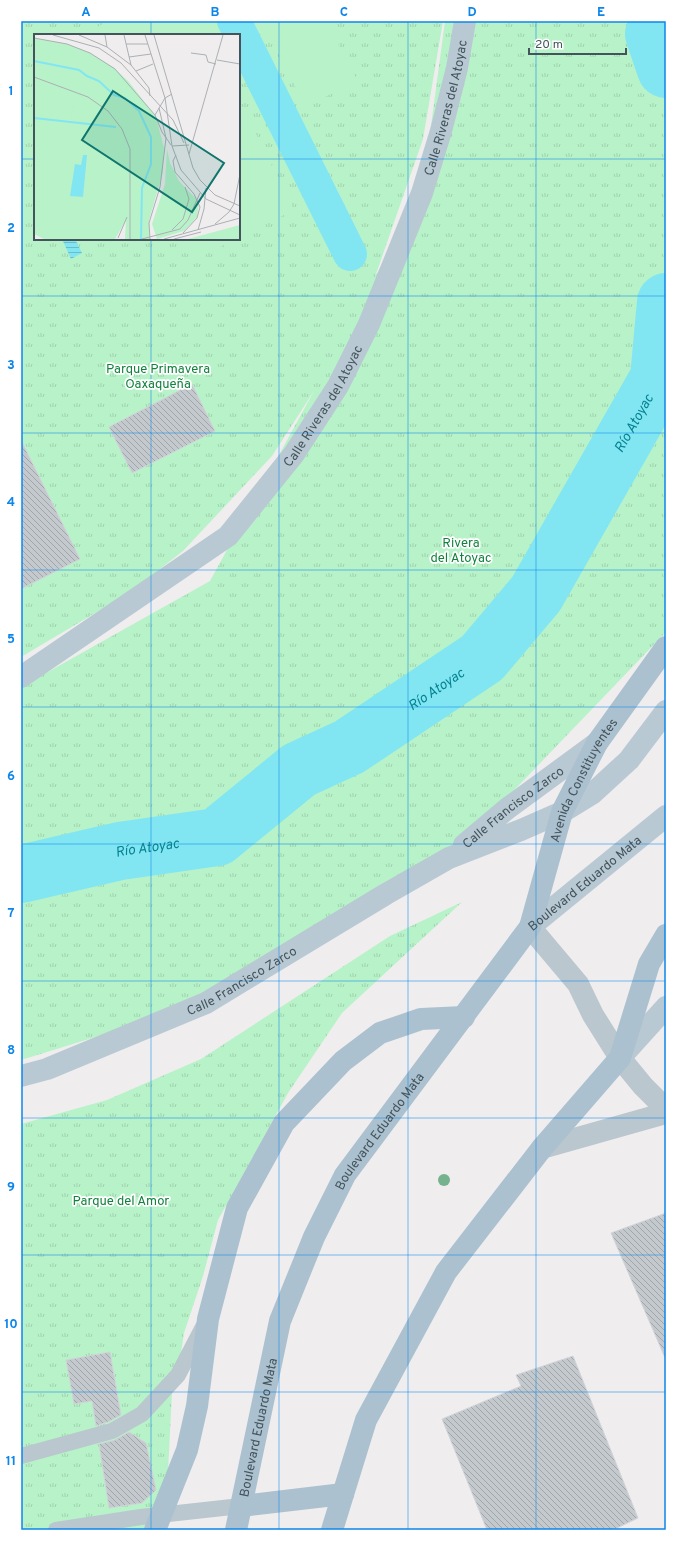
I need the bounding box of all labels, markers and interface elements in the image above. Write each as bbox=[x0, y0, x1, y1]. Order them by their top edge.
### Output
text: A bbox=[81, 5, 91, 21]
text: B bbox=[211, 5, 220, 21]
text: C bbox=[340, 5, 348, 21]
text: D bbox=[467, 5, 477, 21]
text: E bbox=[597, 5, 605, 21]
scale bar bbox=[529, 30, 626, 56]
inset map bbox=[34, 34, 240, 240]
text: 20 m bbox=[535, 37, 563, 53]
street label: Calle Riveras del Atoyac bbox=[422, 39, 472, 178]
text: 1 bbox=[8, 84, 14, 100]
text: 2 bbox=[7, 221, 15, 237]
street label: Calle Riveras del Atoyac bbox=[281, 343, 367, 471]
text: 3 bbox=[7, 358, 15, 374]
park label: Parque Primavera Oaxaqueña bbox=[106, 362, 210, 393]
water label: Río Atoyac bbox=[611, 392, 658, 456]
text: 4 bbox=[7, 495, 15, 511]
park label: Rivera del Atoyac bbox=[430, 536, 492, 567]
text: 5 bbox=[7, 632, 15, 648]
water label: Río Atoyac bbox=[405, 665, 468, 715]
street label: Avenida Constituyentes bbox=[548, 716, 622, 845]
street label: Calle Francisco Zarco bbox=[460, 764, 568, 853]
text: 6 bbox=[7, 769, 15, 785]
street label: Boulevard Eduardo Mata bbox=[526, 833, 645, 935]
water label: Río Atoyac bbox=[114, 836, 181, 862]
text: 7 bbox=[8, 906, 15, 922]
street label: Calle Francisco Zarco bbox=[185, 944, 300, 1020]
text: 8 bbox=[7, 1043, 15, 1059]
street label: Boulevard Eduardo Mata bbox=[333, 1070, 429, 1193]
text: 9 bbox=[7, 1180, 15, 1196]
park label: Parque del Amor bbox=[73, 1194, 169, 1210]
text: 10 bbox=[4, 1317, 18, 1333]
street label: Boulevard Eduardo Mata bbox=[237, 1357, 282, 1499]
text: 11 bbox=[6, 1454, 16, 1470]

